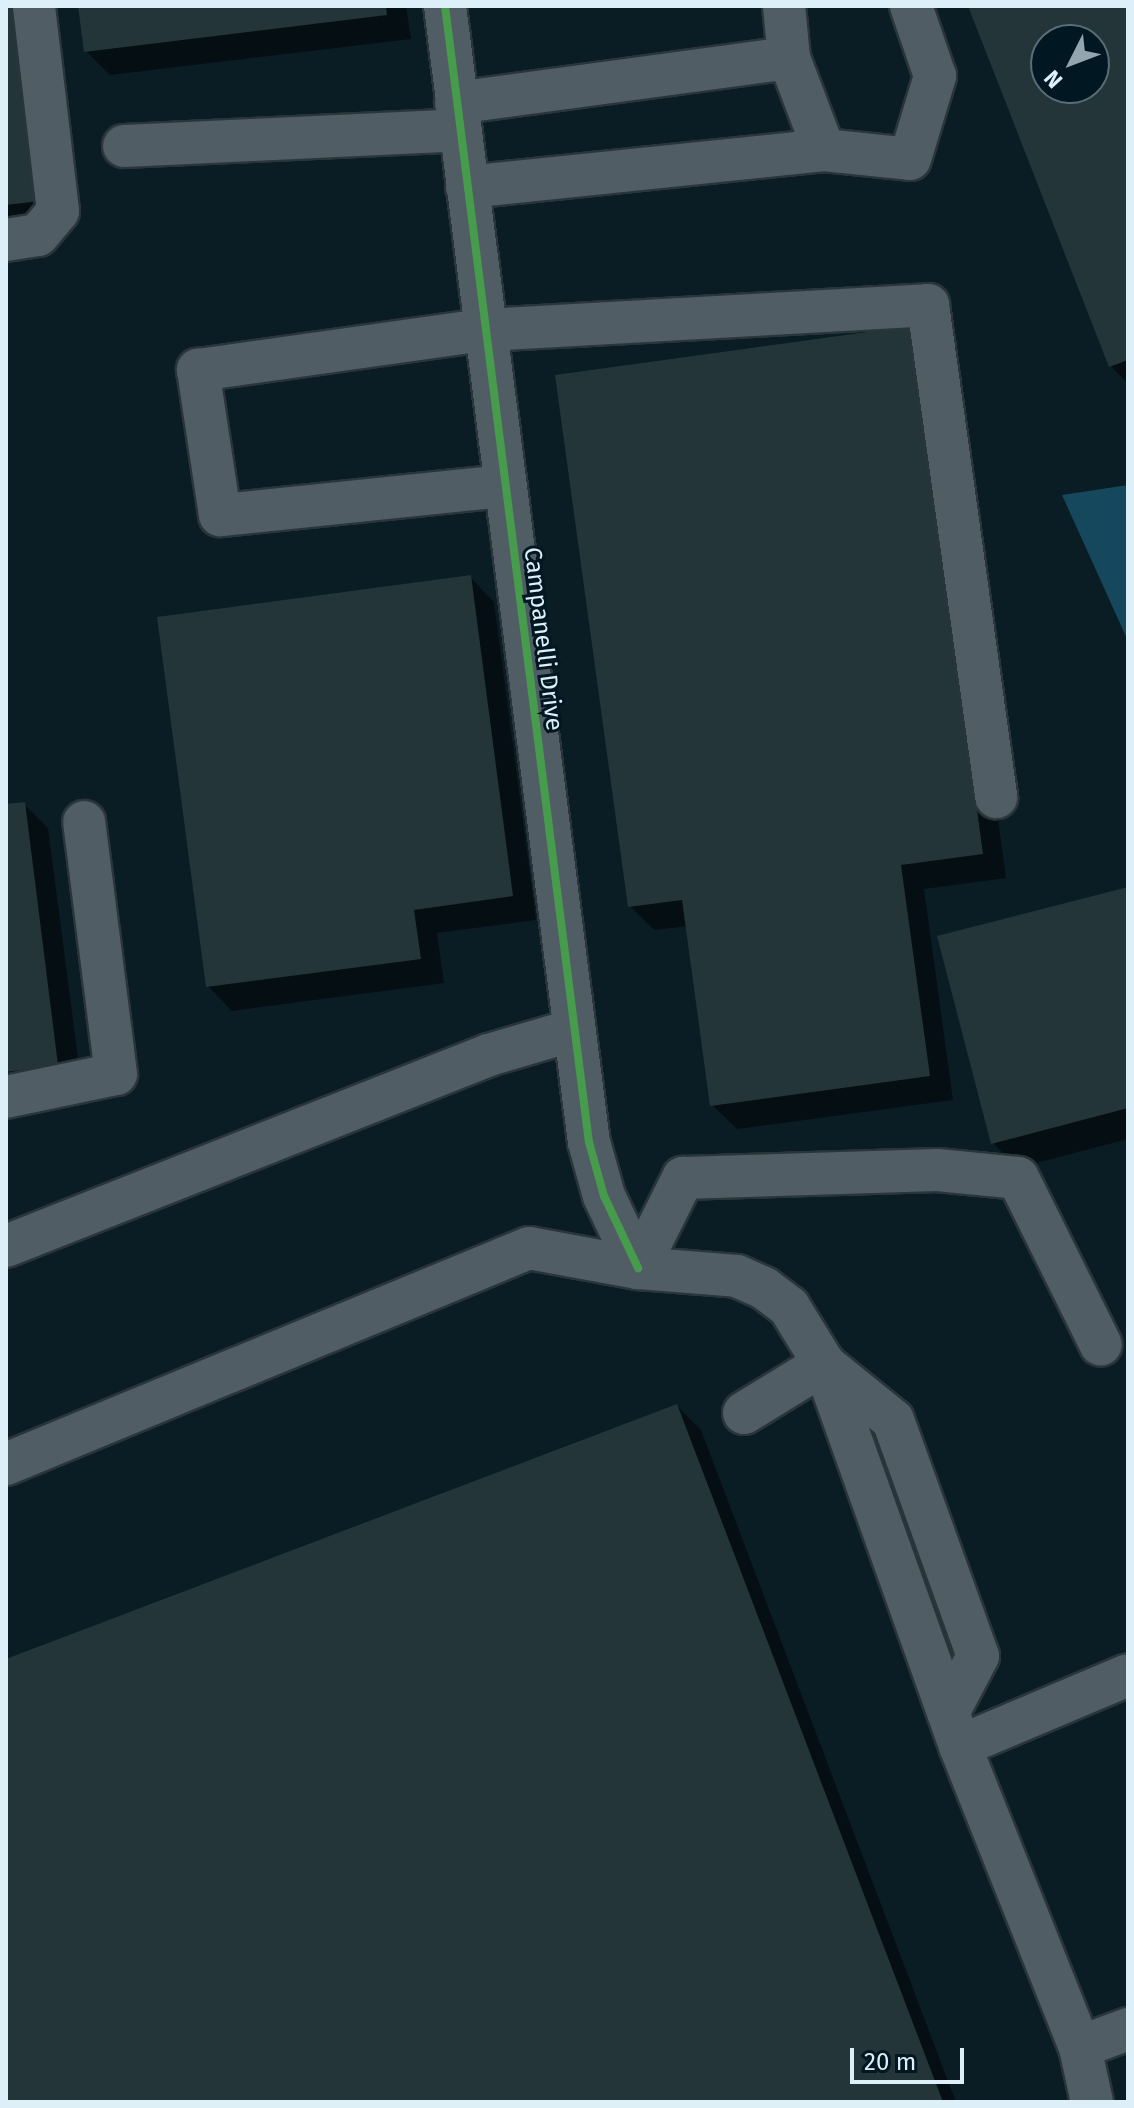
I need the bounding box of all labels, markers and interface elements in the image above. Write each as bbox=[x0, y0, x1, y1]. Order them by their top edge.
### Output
north arrow bbox=[1030, 24, 1110, 104]
text: N bbox=[1038, 65, 1068, 94]
street label: Campanelli Drive bbox=[517, 546, 569, 732]
scale bar bbox=[854, 2032, 968, 2082]
text: 20 m bbox=[864, 2048, 916, 2076]

